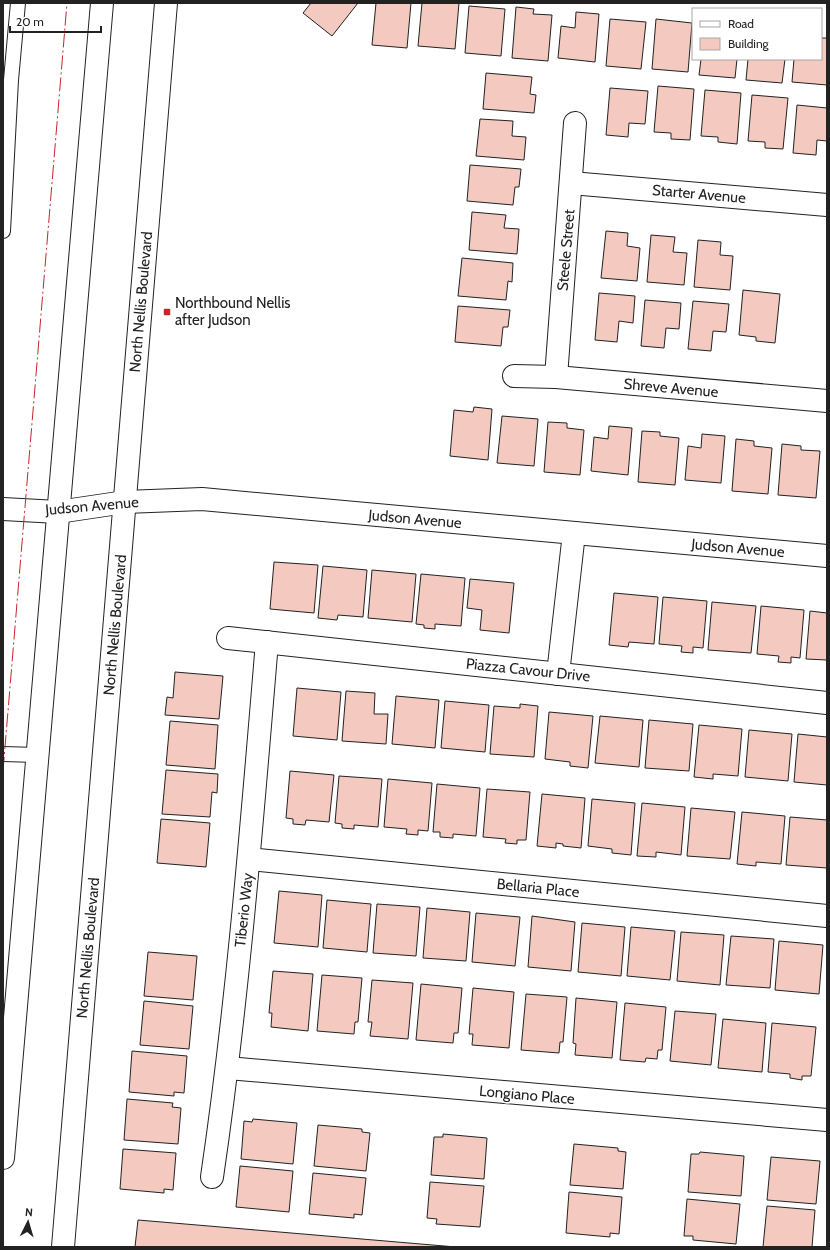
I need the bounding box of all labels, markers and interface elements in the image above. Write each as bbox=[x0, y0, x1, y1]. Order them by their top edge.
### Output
scale bar bbox=[10, 8, 101, 34]
legend bbox=[692, 8, 822, 60]
text: 20 m bbox=[16, 14, 44, 29]
text: Road bbox=[728, 16, 754, 31]
text: Building bbox=[728, 36, 770, 51]
street label: Starter Avenue bbox=[651, 181, 747, 207]
street label: Steele Street bbox=[553, 208, 579, 292]
street label: North Nellis Boulevard bbox=[126, 231, 156, 373]
place label: Northbound Nellis after Judson bbox=[175, 294, 291, 329]
marker: Northbound Nellis after Judson bbox=[162, 307, 172, 317]
street label: Shreve Avenue bbox=[623, 375, 719, 401]
street label: Judson Avenue bbox=[44, 493, 140, 519]
street label: Judson Avenue bbox=[367, 506, 463, 532]
street label: Judson Avenue bbox=[690, 535, 786, 561]
street label: North Nellis Boulevard bbox=[100, 554, 130, 696]
street label: Piazza Cavour Drive bbox=[465, 655, 591, 686]
street label: Tiberio Way bbox=[231, 872, 257, 948]
street label: Bellaria Place bbox=[496, 875, 581, 901]
street label: North Nellis Boulevard bbox=[73, 877, 103, 1019]
street label: Longiano Place bbox=[479, 1082, 576, 1108]
north arrow bbox=[8, 1202, 48, 1242]
text: N bbox=[24, 1205, 33, 1219]

